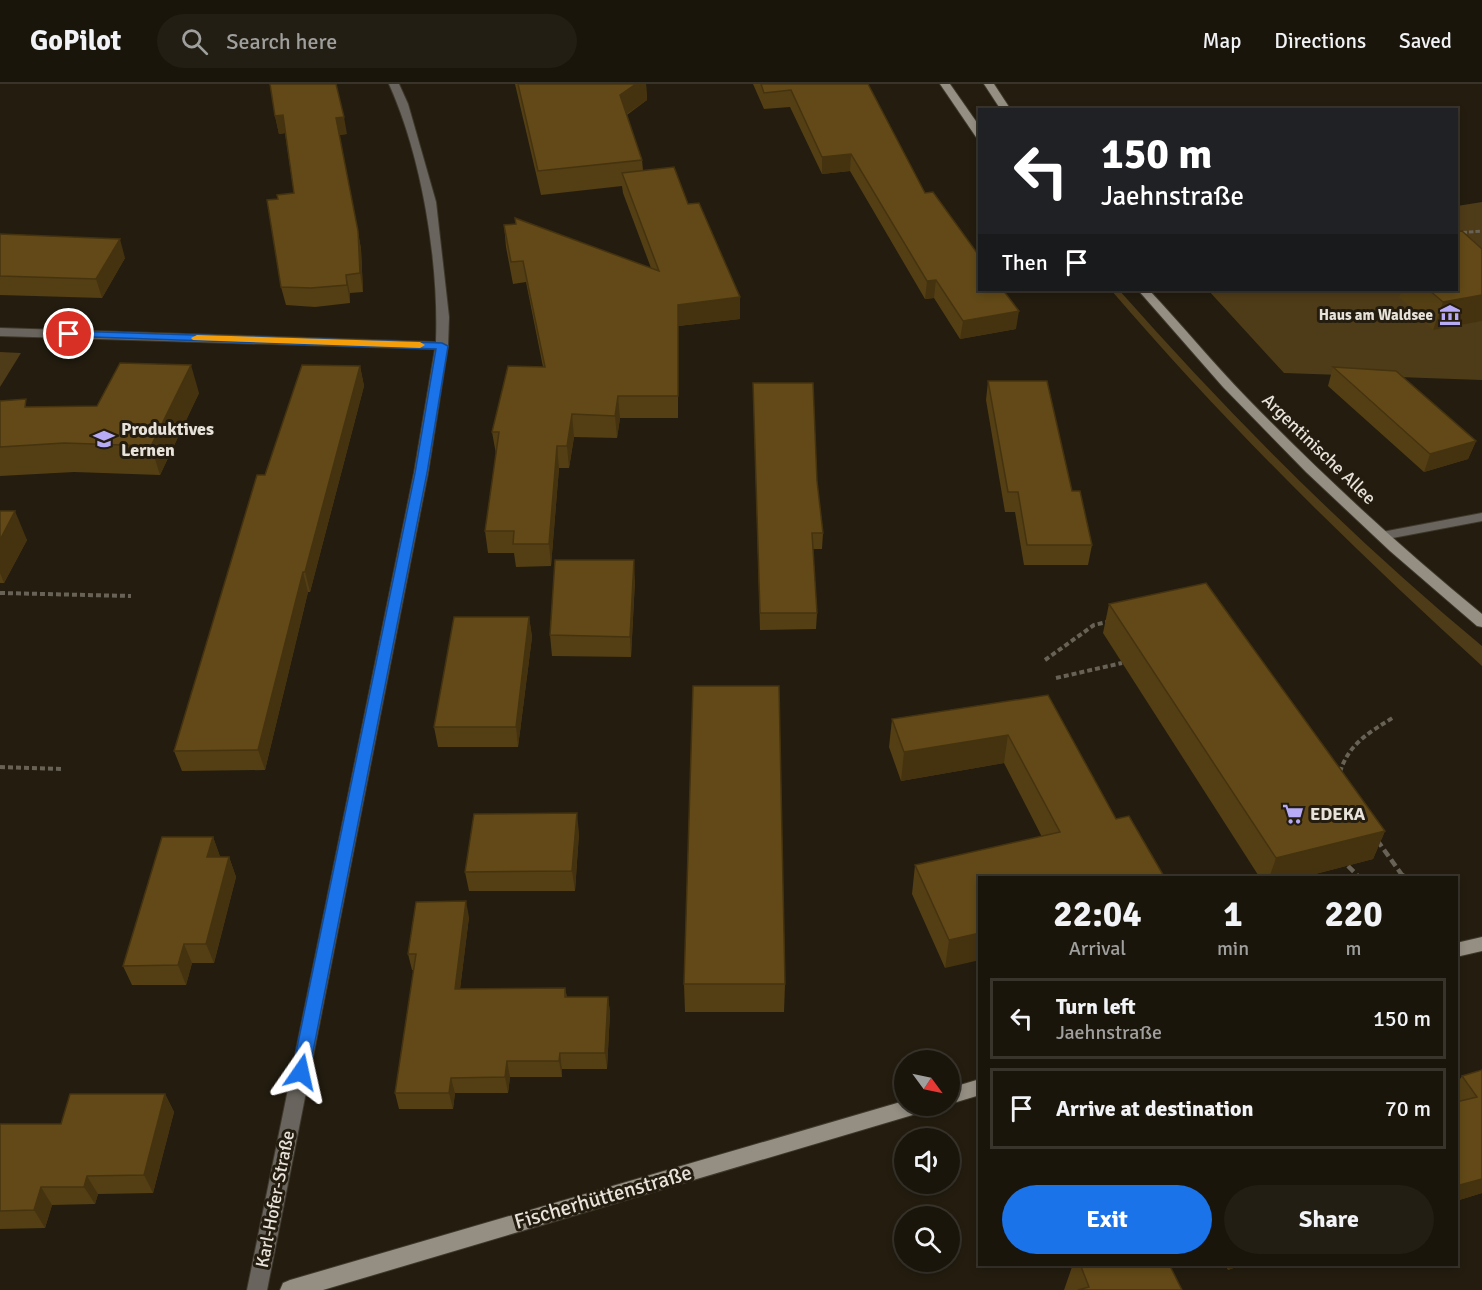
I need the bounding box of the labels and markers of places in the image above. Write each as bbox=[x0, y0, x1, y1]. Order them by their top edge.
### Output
museum icon: Haus am Waldsee bbox=[1438, 303, 1462, 327]
place label: Haus am Waldsee bbox=[1319, 306, 1433, 324]
pin bbox=[43, 308, 94, 359]
place label: Produktives Lernen bbox=[121, 418, 214, 461]
school or university icon: Produktives Lernen bbox=[92, 427, 116, 451]
supermarket icon: EDEKA bbox=[1281, 802, 1305, 826]
place label: EDEKA bbox=[1310, 803, 1366, 825]

